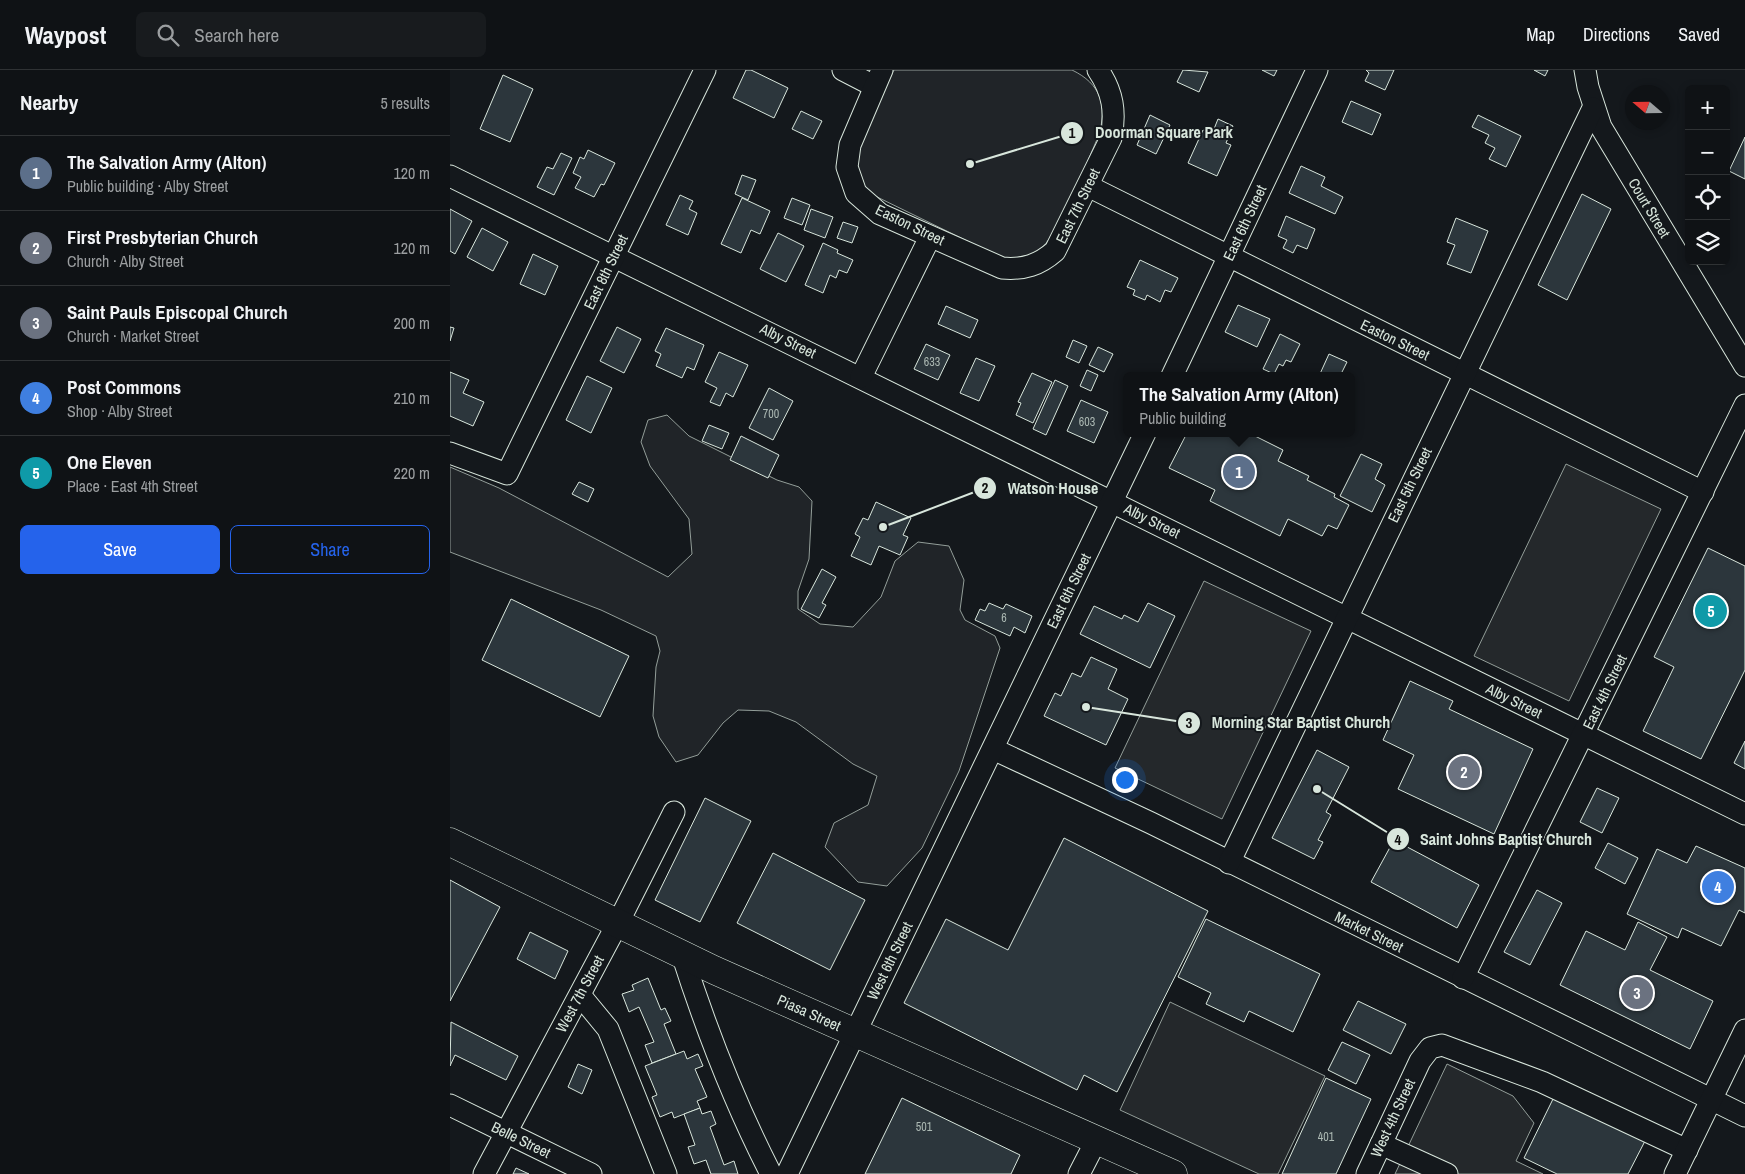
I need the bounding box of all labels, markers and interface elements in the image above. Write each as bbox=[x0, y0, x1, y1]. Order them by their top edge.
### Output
search box bbox=[136, 12, 486, 57]
text: Waypost bbox=[25, 19, 106, 51]
icon: search bbox=[154, 21, 182, 49]
text: Search here bbox=[194, 22, 279, 48]
text: Map bbox=[1526, 22, 1555, 47]
text: Directions bbox=[1583, 22, 1650, 47]
text: Saved bbox=[1678, 22, 1720, 47]
north arrow bbox=[1625, 85, 1670, 130]
map controls bbox=[1685, 85, 1730, 265]
button: + bbox=[1685, 85, 1730, 130]
text: Nearby bbox=[20, 88, 78, 117]
text: 5 results bbox=[380, 92, 430, 114]
callout: Doorman Square Park bbox=[1060, 117, 1243, 148]
text: Doorman Square Park bbox=[1095, 121, 1234, 143]
text: 1 bbox=[1069, 122, 1076, 143]
button: − bbox=[1685, 130, 1730, 175]
text: The Salvation Army (Alton) bbox=[67, 149, 266, 175]
text: 1 bbox=[32, 162, 40, 184]
text: 120 m bbox=[394, 162, 430, 184]
street label: East 7th Street bbox=[1050, 164, 1105, 247]
street label: Court Street bbox=[1623, 174, 1676, 242]
text: Public building · Alby Street bbox=[67, 175, 228, 197]
button: locate bbox=[1685, 175, 1730, 220]
street label: East 6th Street bbox=[1218, 181, 1272, 264]
street label: Easton Street bbox=[872, 199, 949, 251]
button: layers bbox=[1685, 220, 1730, 265]
text: First Presbyterian Church bbox=[67, 224, 258, 250]
street label: East 8th Street bbox=[578, 230, 633, 313]
text: 2 bbox=[32, 237, 40, 259]
text: 120 m bbox=[394, 237, 430, 259]
text: Church · Alby Street bbox=[67, 250, 184, 272]
text: Saint Pauls Episcopal Church bbox=[67, 299, 288, 325]
text: 3 bbox=[32, 312, 40, 334]
text: 200 m bbox=[394, 312, 430, 334]
street label: Easton Street bbox=[1357, 314, 1434, 366]
street label: Alby Street bbox=[756, 317, 820, 363]
text: Church · Market Street bbox=[67, 325, 199, 347]
house number: 633 bbox=[924, 354, 940, 370]
popup bbox=[1123, 372, 1355, 437]
text: Post Commons bbox=[67, 374, 181, 400]
text: The Salvation Army (Alton) bbox=[1139, 381, 1339, 407]
text: 4 bbox=[32, 387, 40, 409]
text: 210 m bbox=[394, 387, 430, 409]
text: Shop · Alby Street bbox=[67, 400, 172, 422]
house number: 700 bbox=[763, 406, 779, 422]
text: Public building bbox=[1139, 407, 1226, 429]
house number: 603 bbox=[1079, 414, 1095, 430]
street label: East 5th Street bbox=[1382, 443, 1437, 526]
text: One Eleven bbox=[67, 449, 152, 475]
pin: 1 bbox=[1223, 453, 1255, 491]
text: 5 bbox=[32, 462, 40, 484]
text: 220 m bbox=[394, 462, 430, 484]
callout: Watson House bbox=[973, 472, 1108, 503]
text: Place · East 4th Street bbox=[67, 475, 198, 497]
text: 2 bbox=[982, 477, 989, 498]
text: Watson House bbox=[1008, 477, 1098, 499]
street label: Alby Street bbox=[1120, 497, 1184, 543]
button: Save bbox=[20, 525, 220, 574]
button: Share bbox=[230, 525, 430, 574]
street label: East 6th Street bbox=[1041, 549, 1096, 632]
pin: 5 bbox=[1695, 592, 1727, 630]
house number: 6 bbox=[1001, 610, 1007, 626]
street label: East 4th Street bbox=[1577, 650, 1632, 733]
street label: Alby Street bbox=[1482, 677, 1546, 723]
callout: Morning Star Baptist Church bbox=[1176, 707, 1400, 738]
text: Morning Star Baptist Church bbox=[1212, 711, 1390, 733]
text: 3 bbox=[1186, 712, 1193, 733]
pin: 2 bbox=[1448, 753, 1480, 791]
your location bbox=[1112, 767, 1138, 793]
callout: Saint Johns Baptist Church bbox=[1385, 824, 1602, 855]
text: Saint Johns Baptist Church bbox=[1420, 828, 1592, 850]
text: 4 bbox=[1395, 829, 1402, 850]
pin: 4 bbox=[1702, 868, 1734, 906]
street label: Market Street bbox=[1331, 906, 1408, 957]
street label: West 6th Street bbox=[862, 918, 918, 1003]
street label: West 7th Street bbox=[550, 951, 609, 1036]
pin: 3 bbox=[1621, 974, 1653, 1012]
street label: Piasa Street bbox=[774, 989, 845, 1036]
street label: West 4th Street bbox=[1365, 1075, 1420, 1161]
street label: Belle Street bbox=[488, 1116, 555, 1163]
house number: 501 bbox=[916, 1119, 933, 1135]
house number: 401 bbox=[1318, 1129, 1335, 1145]

